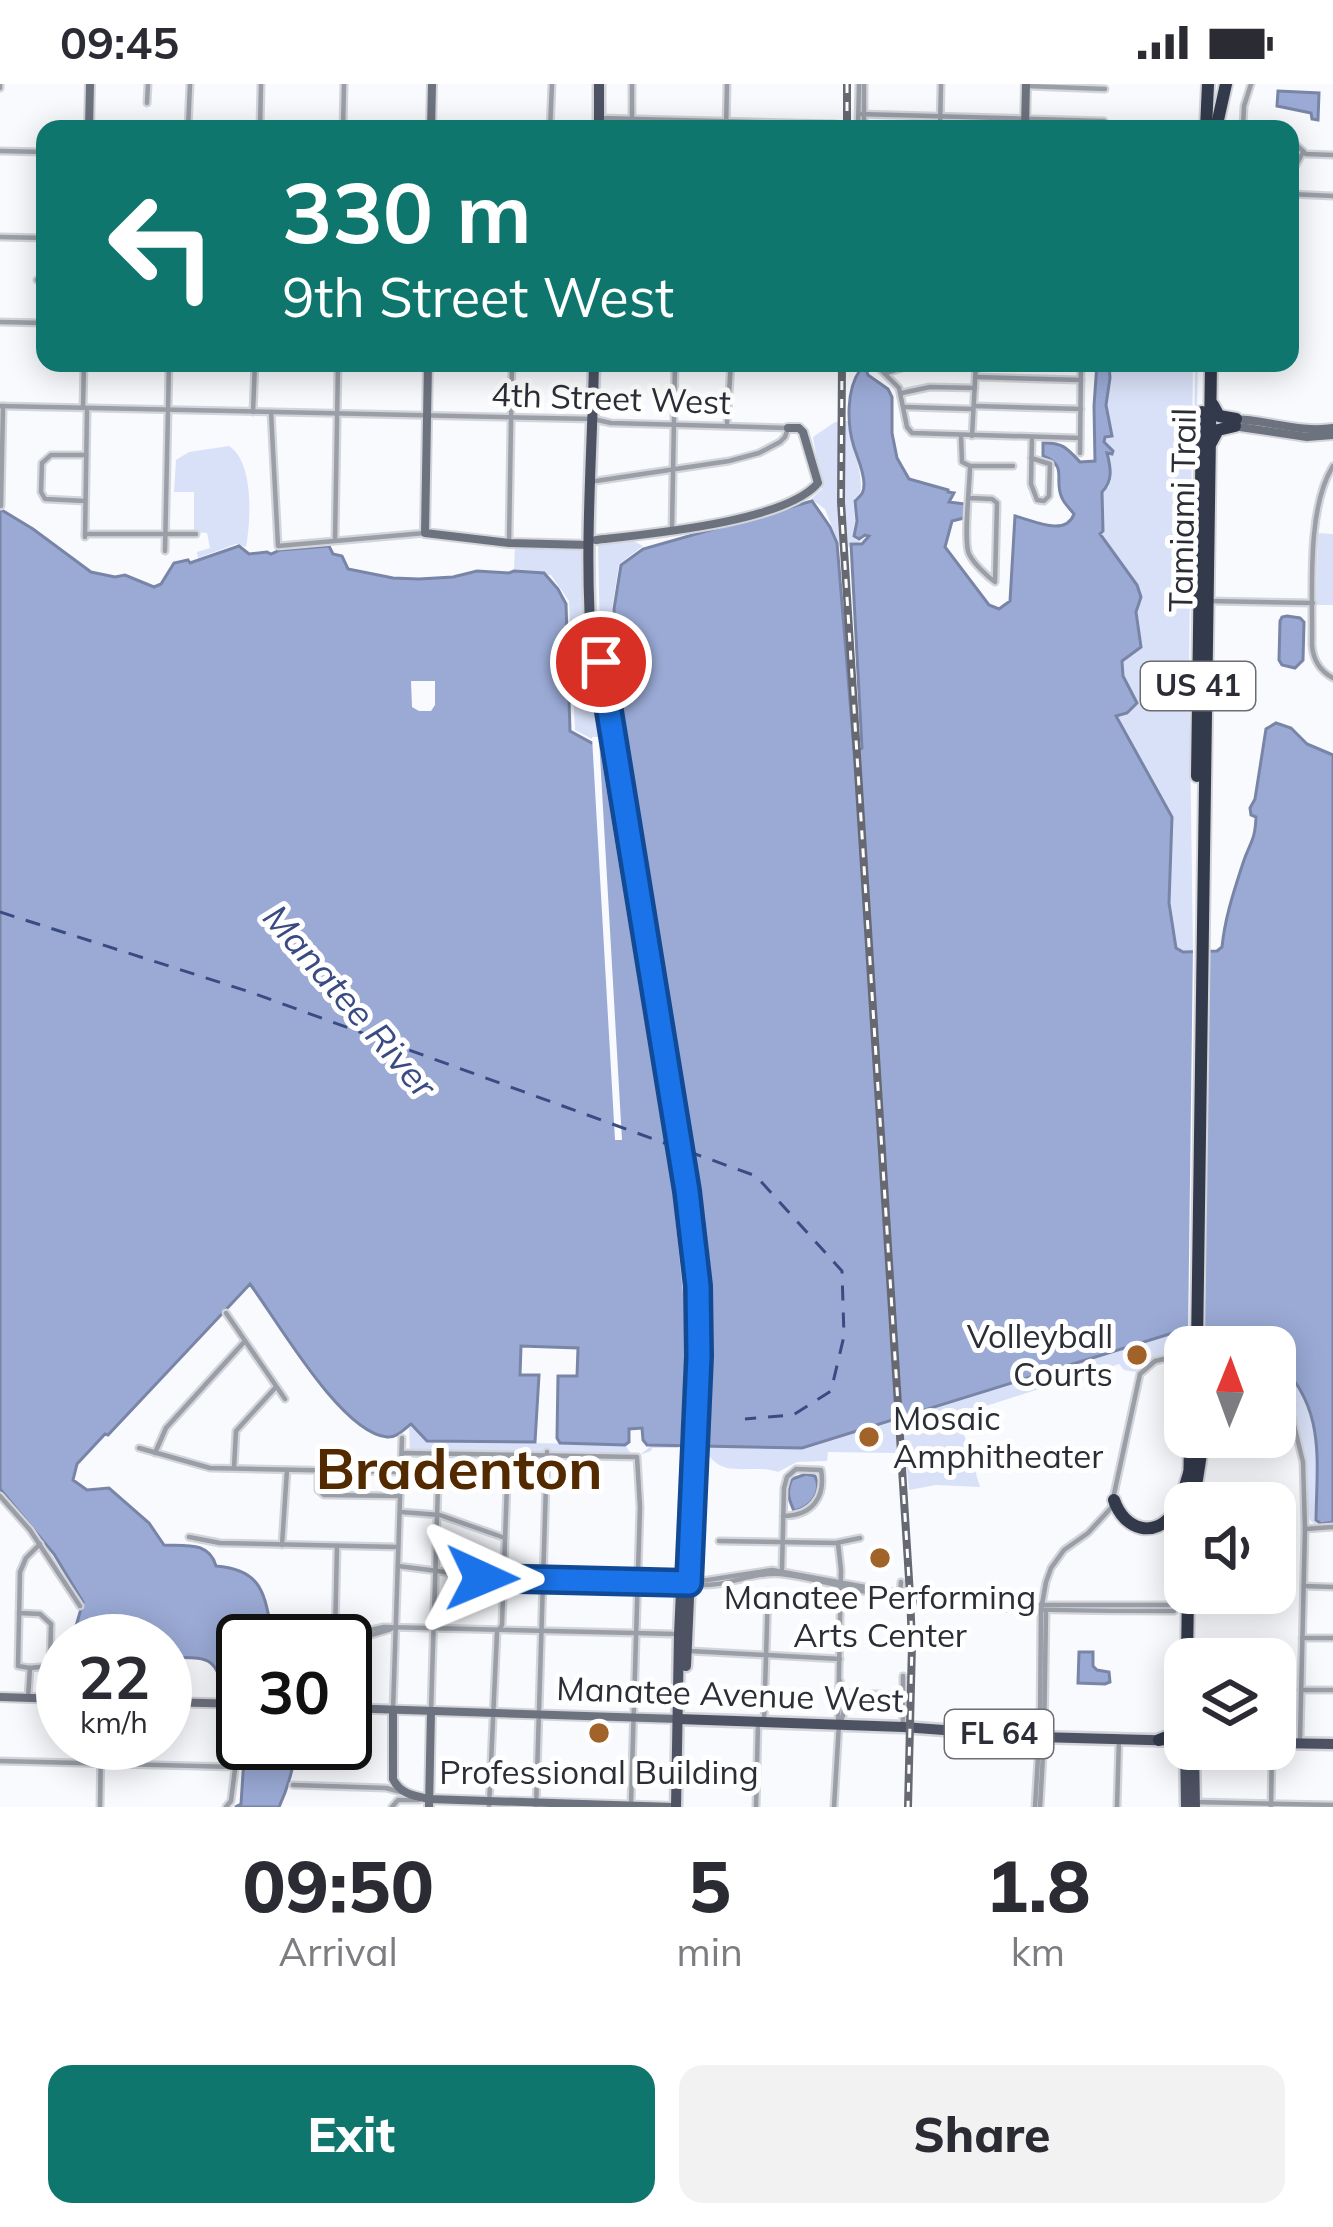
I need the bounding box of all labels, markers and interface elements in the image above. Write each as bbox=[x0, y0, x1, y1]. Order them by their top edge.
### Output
text: 09:45 bbox=[60, 14, 179, 70]
text: 330 m bbox=[282, 159, 532, 264]
icon: left bbox=[84, 168, 240, 324]
text: 9th Street West bbox=[282, 263, 674, 331]
street label: 4th Street West bbox=[491, 373, 731, 422]
street label: Tamiami Trail bbox=[1159, 408, 1204, 612]
pin bbox=[550, 611, 652, 713]
icon: arrive bbox=[568, 629, 634, 695]
road number: US 41 bbox=[1141, 662, 1255, 710]
water label: Manatee River bbox=[254, 895, 448, 1108]
place label: Volleyball Courts bbox=[967, 1315, 1113, 1394]
north arrow bbox=[1164, 1326, 1296, 1458]
map controls bbox=[1164, 1326, 1296, 1770]
marker: Volleyball Courts bbox=[1124, 1342, 1150, 1368]
place label: Mosaic Amphitheater bbox=[893, 1397, 1103, 1476]
marker: Mosaic Amphitheater bbox=[856, 1424, 882, 1450]
district label: Bradenton bbox=[315, 1432, 603, 1503]
button: sound bbox=[1164, 1482, 1296, 1614]
position arrow bbox=[419, 1515, 545, 1641]
marker: Manatee Performing Arts Center bbox=[867, 1545, 893, 1571]
place label: Manatee Performing Arts Center bbox=[724, 1576, 1036, 1655]
speed limit sign: 30 bbox=[216, 1614, 372, 1770]
button: layers bbox=[1164, 1638, 1296, 1770]
text: 22 bbox=[78, 1639, 150, 1714]
street label: Manatee Avenue West bbox=[556, 1667, 904, 1720]
text: km/h bbox=[80, 1703, 148, 1741]
road number: FL 64 bbox=[945, 1710, 1053, 1758]
marker: Professional Building bbox=[586, 1720, 612, 1746]
place label: Professional Building bbox=[439, 1751, 759, 1792]
text: 09:50 bbox=[242, 1840, 434, 1930]
text: 5 bbox=[688, 1840, 731, 1930]
text: 1.8 bbox=[985, 1840, 1091, 1930]
text: Arrival bbox=[279, 1927, 398, 1976]
text: min bbox=[677, 1927, 743, 1976]
text: km bbox=[1011, 1927, 1065, 1976]
button: Exit bbox=[48, 2065, 655, 2203]
button: Share bbox=[679, 2065, 1285, 2203]

